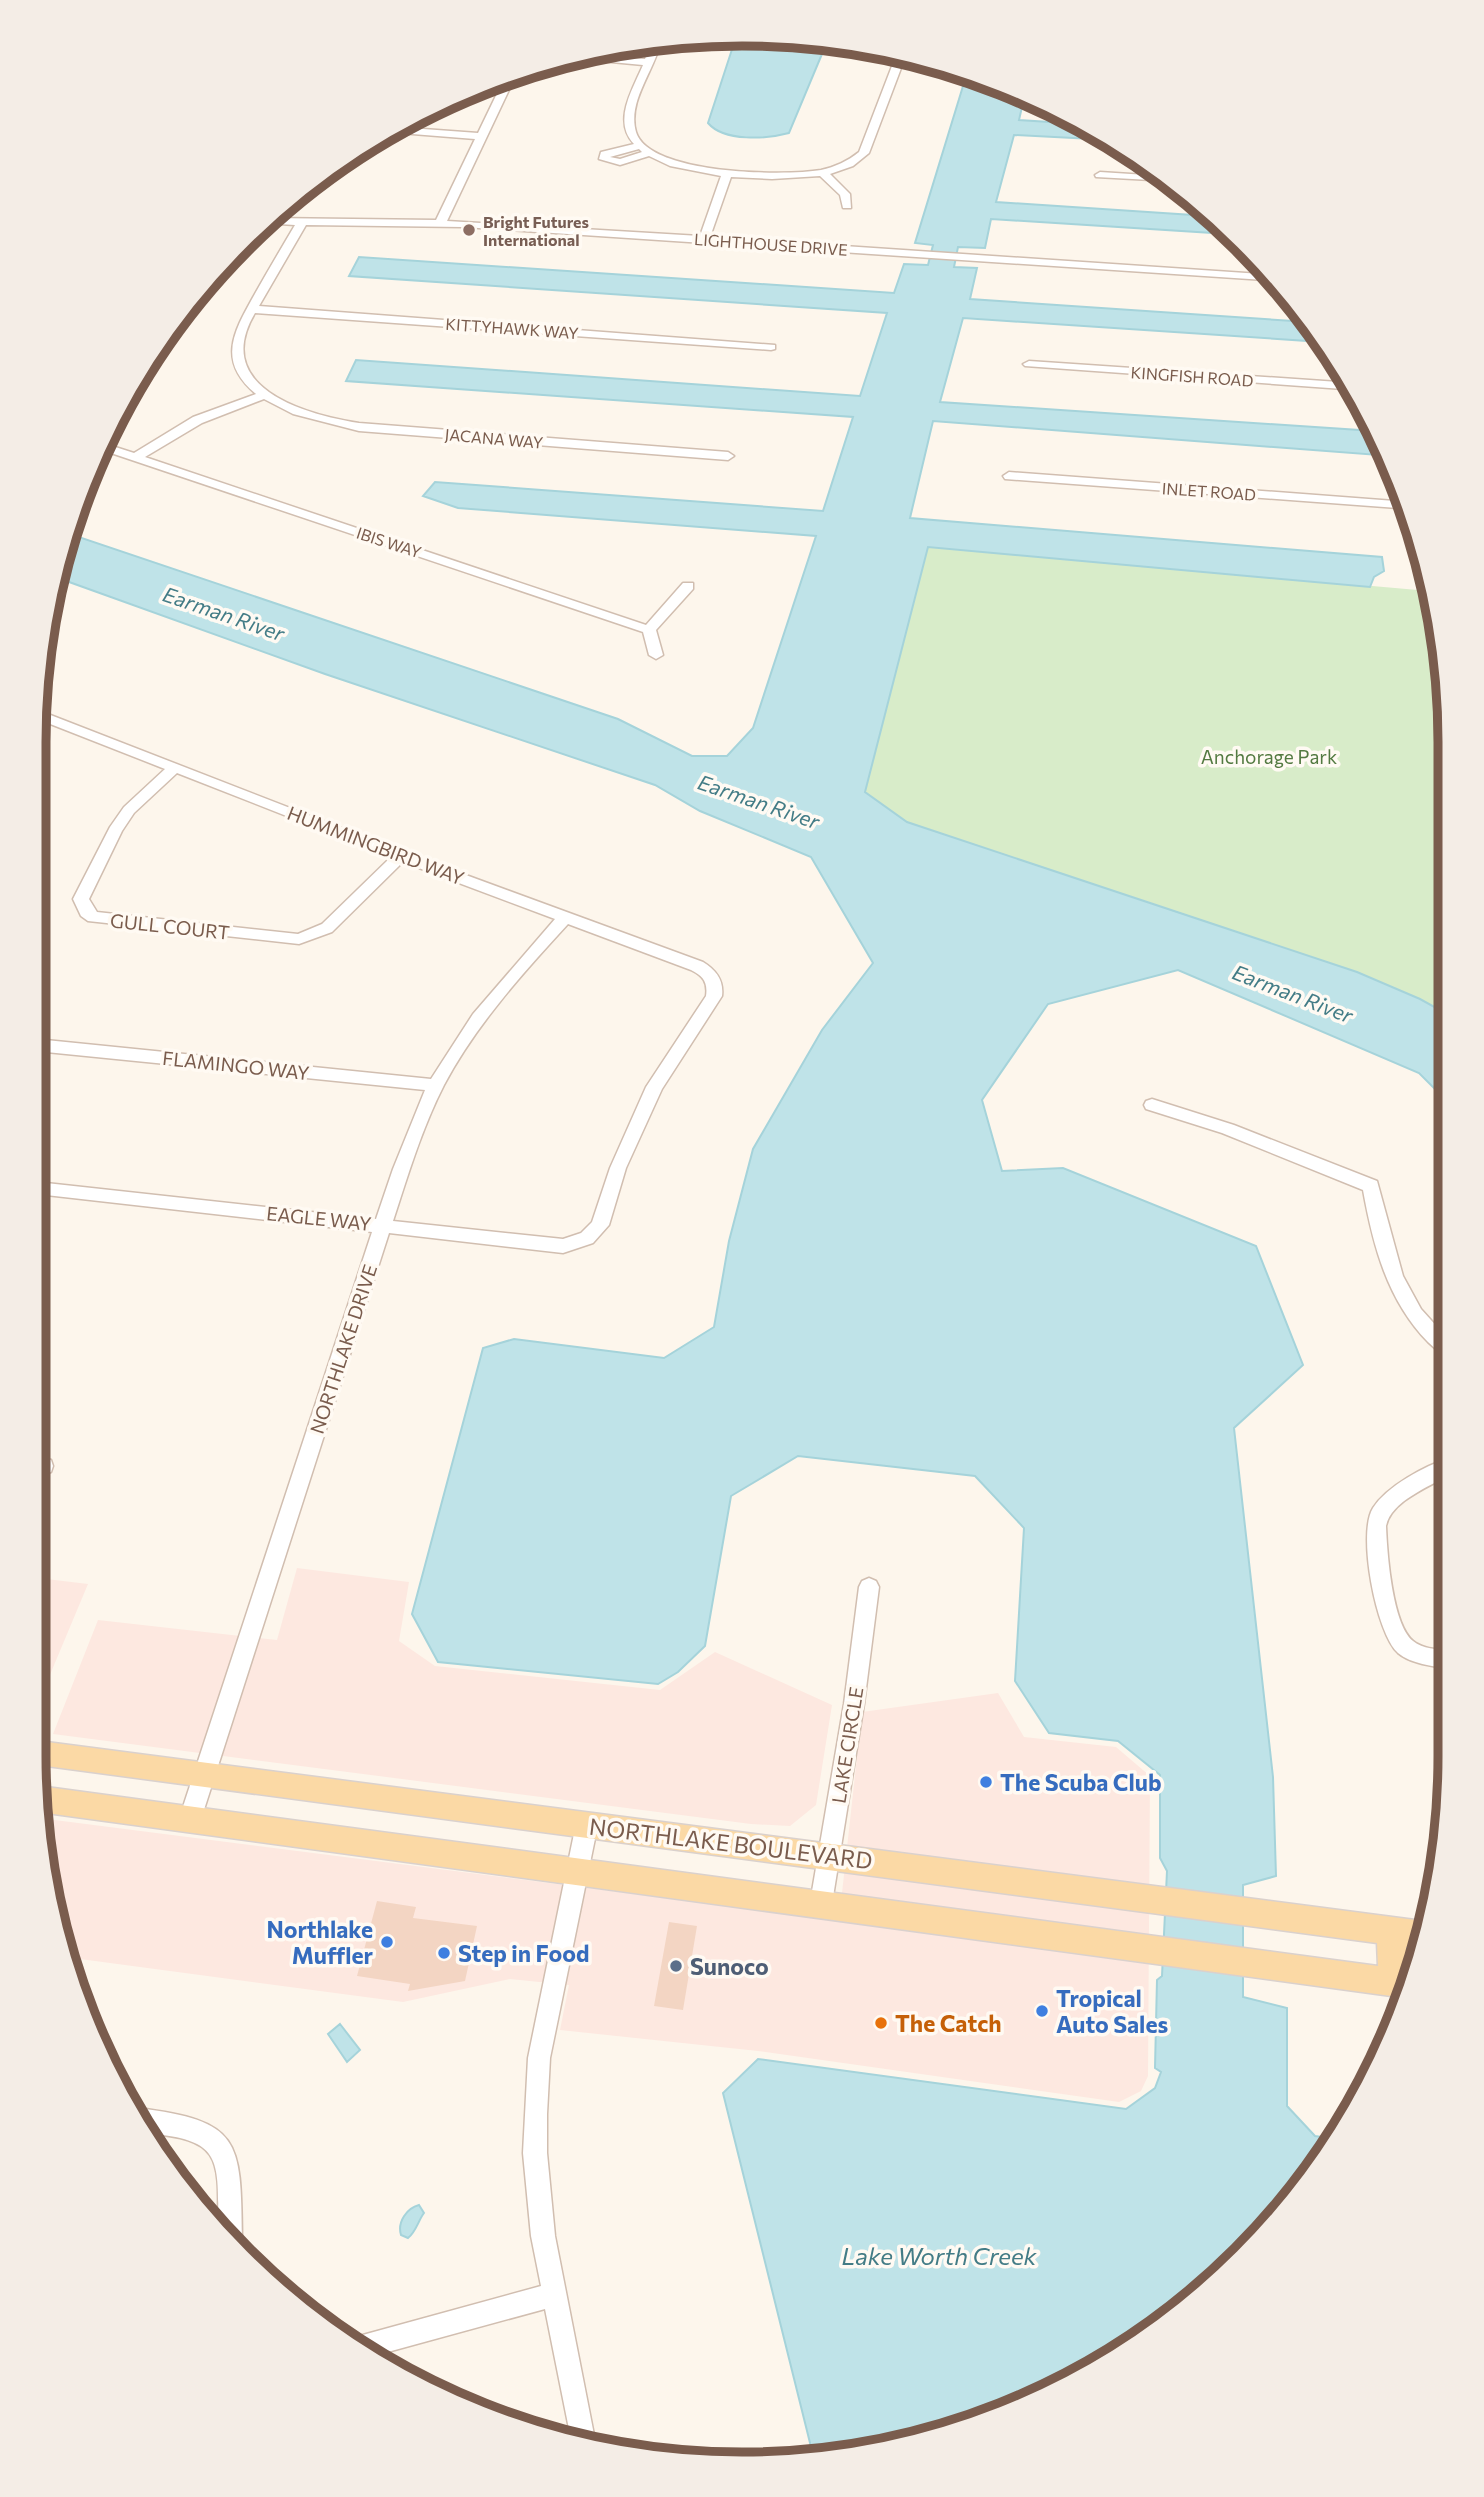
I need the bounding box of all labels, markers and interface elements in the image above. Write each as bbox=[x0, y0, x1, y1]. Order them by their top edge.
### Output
place label: Bright Futures International bbox=[483, 212, 589, 249]
marker: Bright Futures International bbox=[461, 222, 477, 238]
street label: LIGHTHOUSE DRIVE bbox=[694, 229, 848, 259]
street label: KITTYHAWK WAY bbox=[445, 314, 580, 342]
street label: KINGFISH ROAD bbox=[1130, 362, 1254, 390]
street label: JACANA WAY bbox=[444, 424, 545, 452]
street label: INLET ROAD bbox=[1161, 478, 1257, 504]
street label: IBIS WAY bbox=[354, 523, 424, 562]
water label: Earman River bbox=[160, 581, 289, 646]
park label: Anchorage Park bbox=[1201, 745, 1337, 768]
water label: Earman River bbox=[695, 769, 824, 834]
street label: HUMMINGBIRD WAY bbox=[284, 801, 468, 889]
street label: GULL COURT bbox=[109, 908, 231, 944]
water label: Earman River bbox=[1229, 959, 1357, 1028]
street label: FLAMINGO WAY bbox=[161, 1046, 311, 1084]
street label: EAGLE WAY bbox=[265, 1201, 373, 1235]
street label: NORTHLAKE DRIVE bbox=[305, 1261, 381, 1437]
street label: LAKE CIRCLE bbox=[826, 1685, 868, 1805]
place label: The Scuba Club bbox=[1000, 1768, 1162, 1796]
marker: The Scuba Club bbox=[978, 1774, 994, 1790]
street label: NORTHLAKE BOULEVARD bbox=[588, 1812, 874, 1874]
place label: Northlake Muffler bbox=[266, 1915, 374, 1969]
marker: Northlake Muffler bbox=[379, 1934, 395, 1950]
place label: Step in Food bbox=[458, 1939, 589, 1967]
marker: Step in Food bbox=[436, 1945, 452, 1961]
place label: Sunoco bbox=[690, 1952, 769, 1980]
marker: Sunoco bbox=[668, 1958, 684, 1974]
place label: Tropical Auto Sales bbox=[1056, 1984, 1168, 2038]
marker: Tropical Auto Sales bbox=[1034, 2003, 1050, 2019]
place label: The Catch bbox=[895, 2009, 1002, 2037]
marker: The Catch bbox=[873, 2015, 889, 2031]
water label: Lake Worth Creek bbox=[841, 2241, 1038, 2270]

